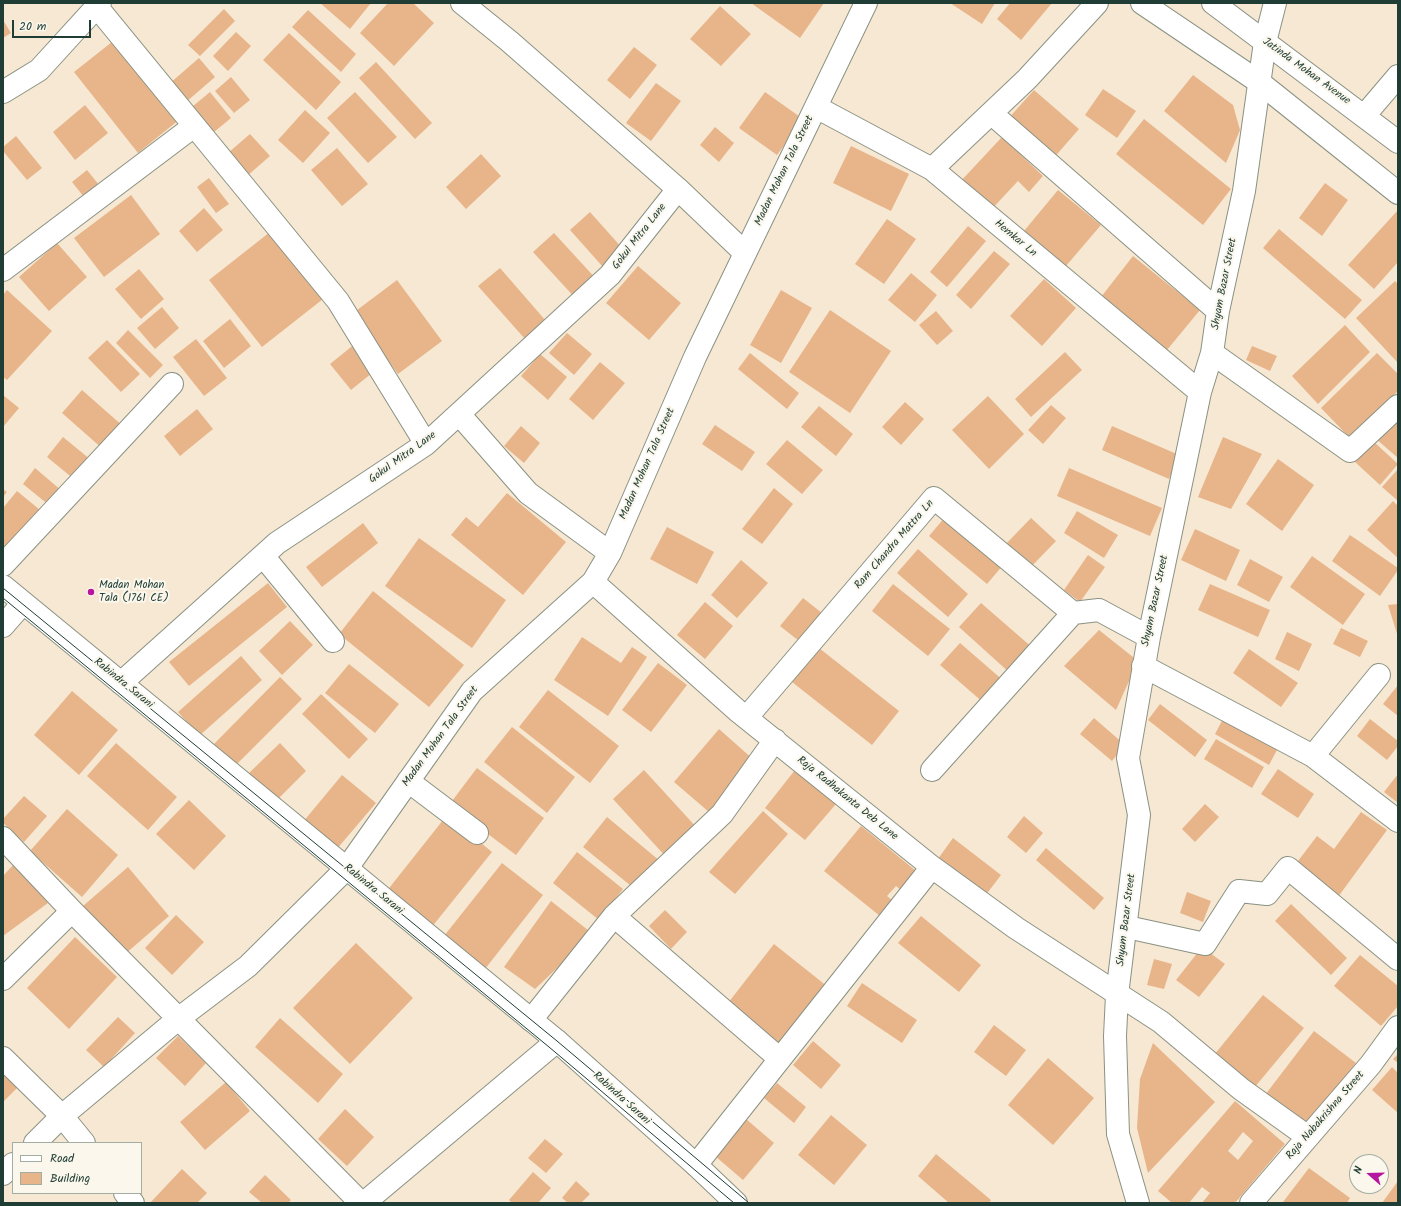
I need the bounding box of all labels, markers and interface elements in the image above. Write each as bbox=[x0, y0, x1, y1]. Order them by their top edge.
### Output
scale bar bbox=[14, 12, 93, 38]
text: 20 m bbox=[19, 17, 46, 36]
street label: Jatinda Mohan Avenue bbox=[1259, 36, 1353, 108]
street label: Madan Mohan Tala Street bbox=[753, 114, 817, 228]
street label: Gokul Mitra Lane bbox=[610, 201, 670, 273]
street label: Hemkar Ln bbox=[991, 217, 1039, 261]
street label: Shyam Bazar Street bbox=[1210, 237, 1240, 331]
street label: Madan Mohan Tala Street bbox=[617, 406, 679, 522]
street label: Gokul Mitra Lane bbox=[367, 429, 439, 487]
street label: Ram Chandra Mattra Ln bbox=[852, 498, 938, 592]
street label: Shyam Bazar Street bbox=[1140, 554, 1172, 648]
place label: Madan Mohan Tala (1761 CE) bbox=[99, 579, 169, 605]
marker: Madan Mohan Tala (1761 CE) bbox=[86, 587, 96, 597]
street label: Rabindra Sarani bbox=[91, 656, 155, 712]
street label: Madan Mohan Tala Street bbox=[400, 684, 482, 790]
street label: Raja Radhakanta Deb Lane bbox=[794, 754, 900, 844]
street label: Rabindra Sarani bbox=[341, 862, 405, 918]
street label: Shyam Bazar Street bbox=[1115, 873, 1139, 967]
street label: Raja Nabakrishna Street bbox=[1284, 1069, 1368, 1163]
street label: Rabindra Sarani bbox=[590, 1070, 652, 1128]
legend bbox=[12, 1142, 142, 1194]
text: Road bbox=[50, 1149, 74, 1168]
north arrow bbox=[1349, 1154, 1389, 1194]
text: N bbox=[1349, 1164, 1368, 1177]
text: Building bbox=[50, 1169, 90, 1188]

